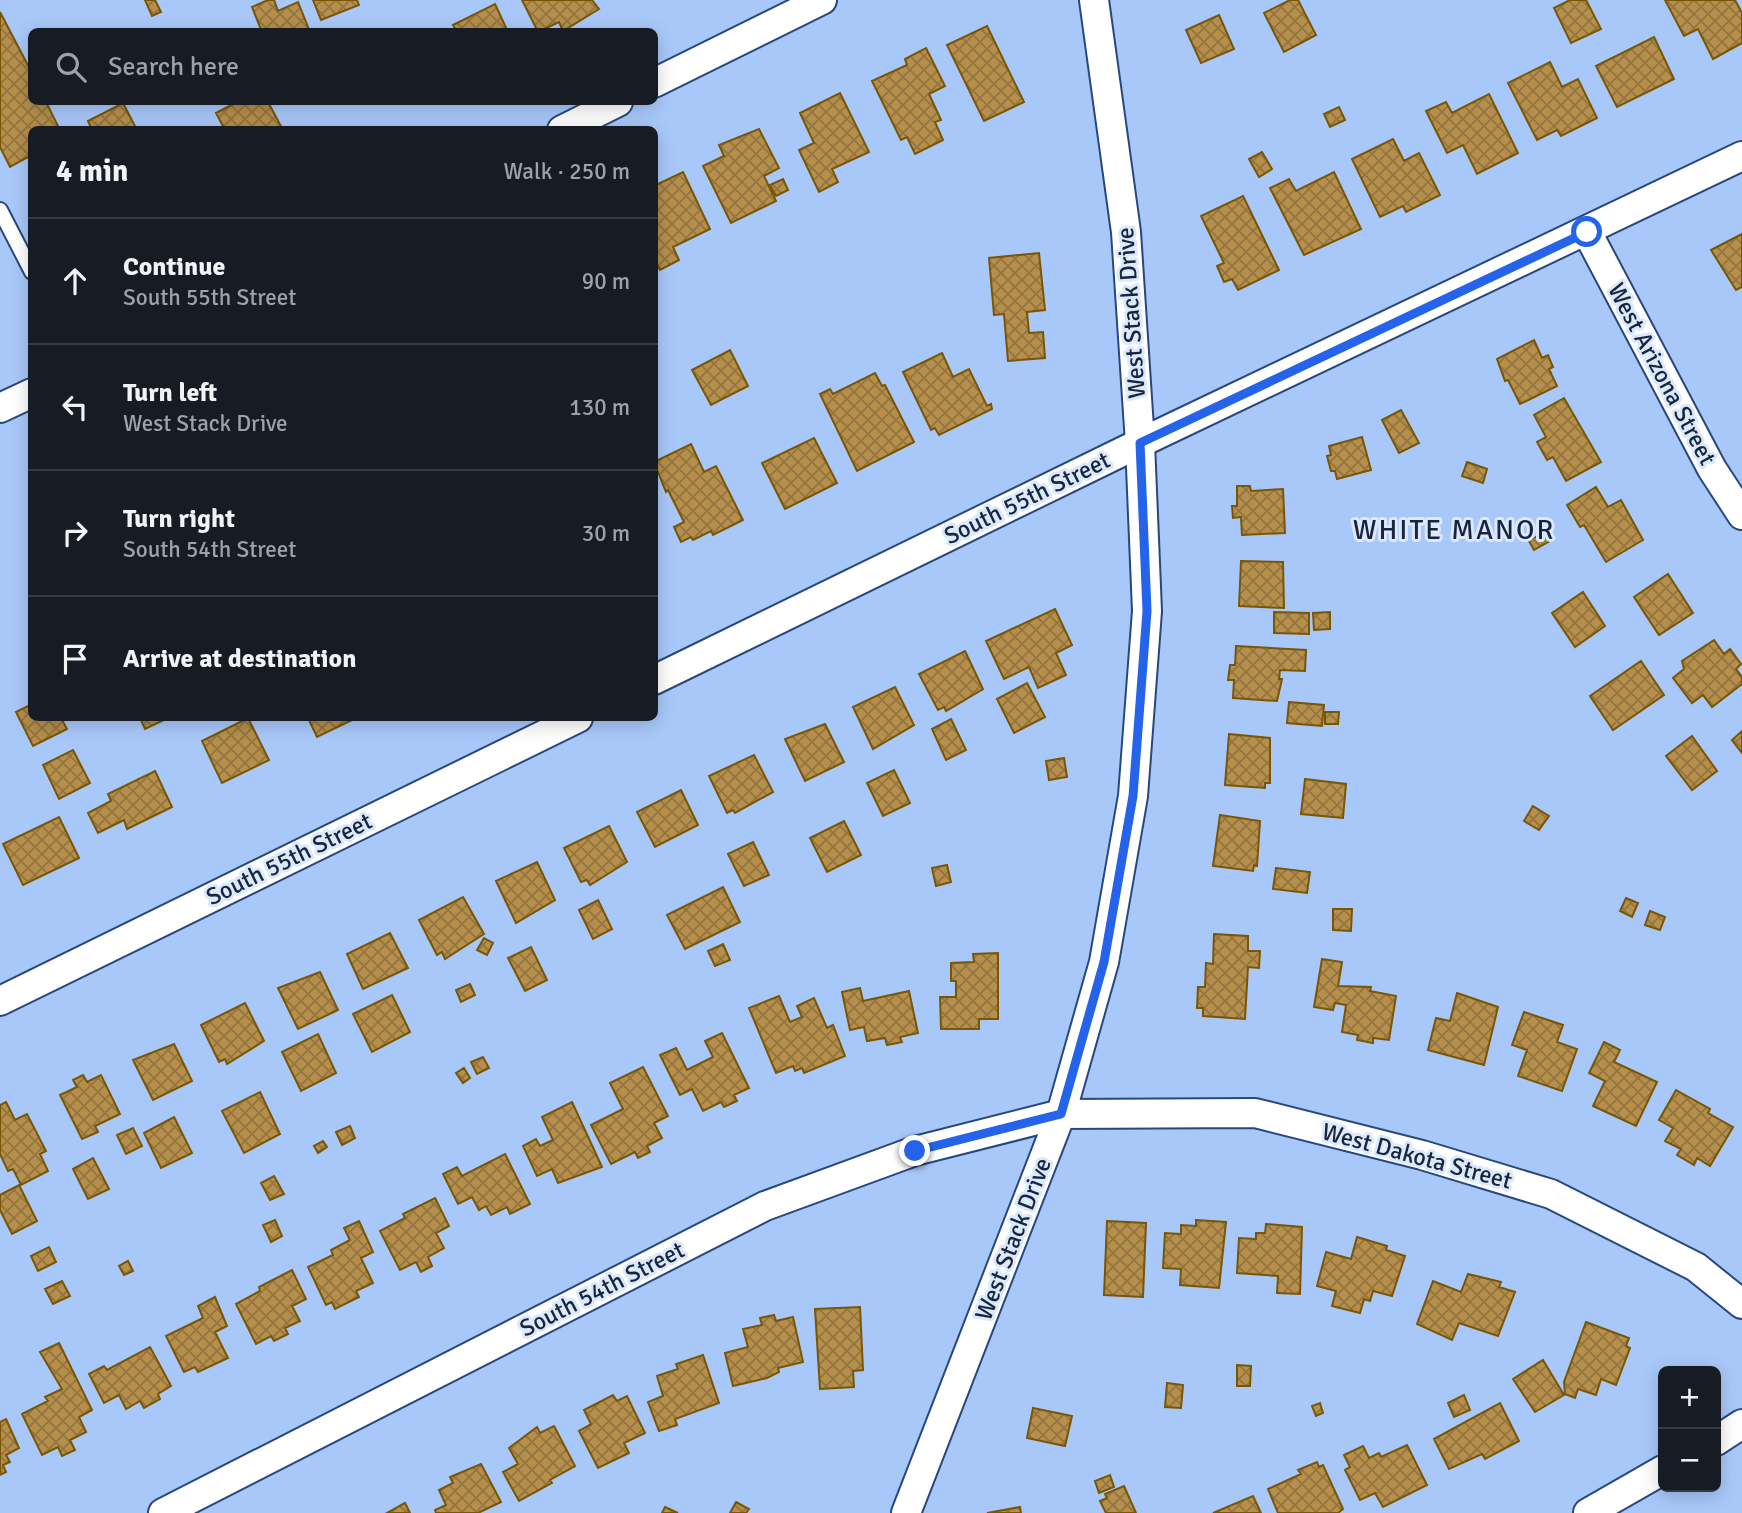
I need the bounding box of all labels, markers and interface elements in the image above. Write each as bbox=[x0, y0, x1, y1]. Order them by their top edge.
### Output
search box bbox=[28, 28, 658, 105]
icon: search bbox=[52, 48, 90, 86]
text: Search here bbox=[108, 51, 239, 83]
text: 4 min bbox=[56, 153, 128, 190]
text: Walk · 250 m bbox=[504, 157, 630, 186]
route start bbox=[1571, 216, 1602, 247]
street label: West Stack Drive bbox=[1110, 226, 1152, 400]
text: Continue bbox=[123, 251, 225, 283]
icon: ahead bbox=[56, 262, 94, 300]
text: 90 m bbox=[582, 267, 630, 296]
street label: West Arizona Street bbox=[1601, 278, 1723, 470]
text: South 55th Street bbox=[123, 283, 296, 312]
text: Turn left bbox=[123, 377, 217, 409]
icon: left bbox=[56, 388, 94, 426]
text: 130 m bbox=[569, 393, 630, 422]
text: West Stack Drive bbox=[123, 409, 288, 438]
street label: South 55th Street bbox=[939, 445, 1115, 551]
text: Turn right bbox=[123, 503, 235, 535]
district label: WHITE MANOR bbox=[1353, 513, 1555, 547]
icon: right bbox=[56, 514, 94, 552]
text: 30 m bbox=[582, 519, 630, 548]
text: South 54th Street bbox=[123, 535, 296, 564]
icon: arrive bbox=[56, 640, 94, 678]
text: Arrive at destination bbox=[123, 643, 356, 675]
street label: South 55th Street bbox=[201, 806, 377, 912]
street label: West Dakota Street bbox=[1319, 1116, 1515, 1196]
route end bbox=[899, 1135, 930, 1166]
street label: West Stack Drive bbox=[968, 1153, 1058, 1325]
street label: South 54th Street bbox=[515, 1235, 689, 1343]
map controls bbox=[1658, 1366, 1721, 1492]
button: + bbox=[1658, 1366, 1721, 1429]
button: − bbox=[1658, 1429, 1721, 1492]

